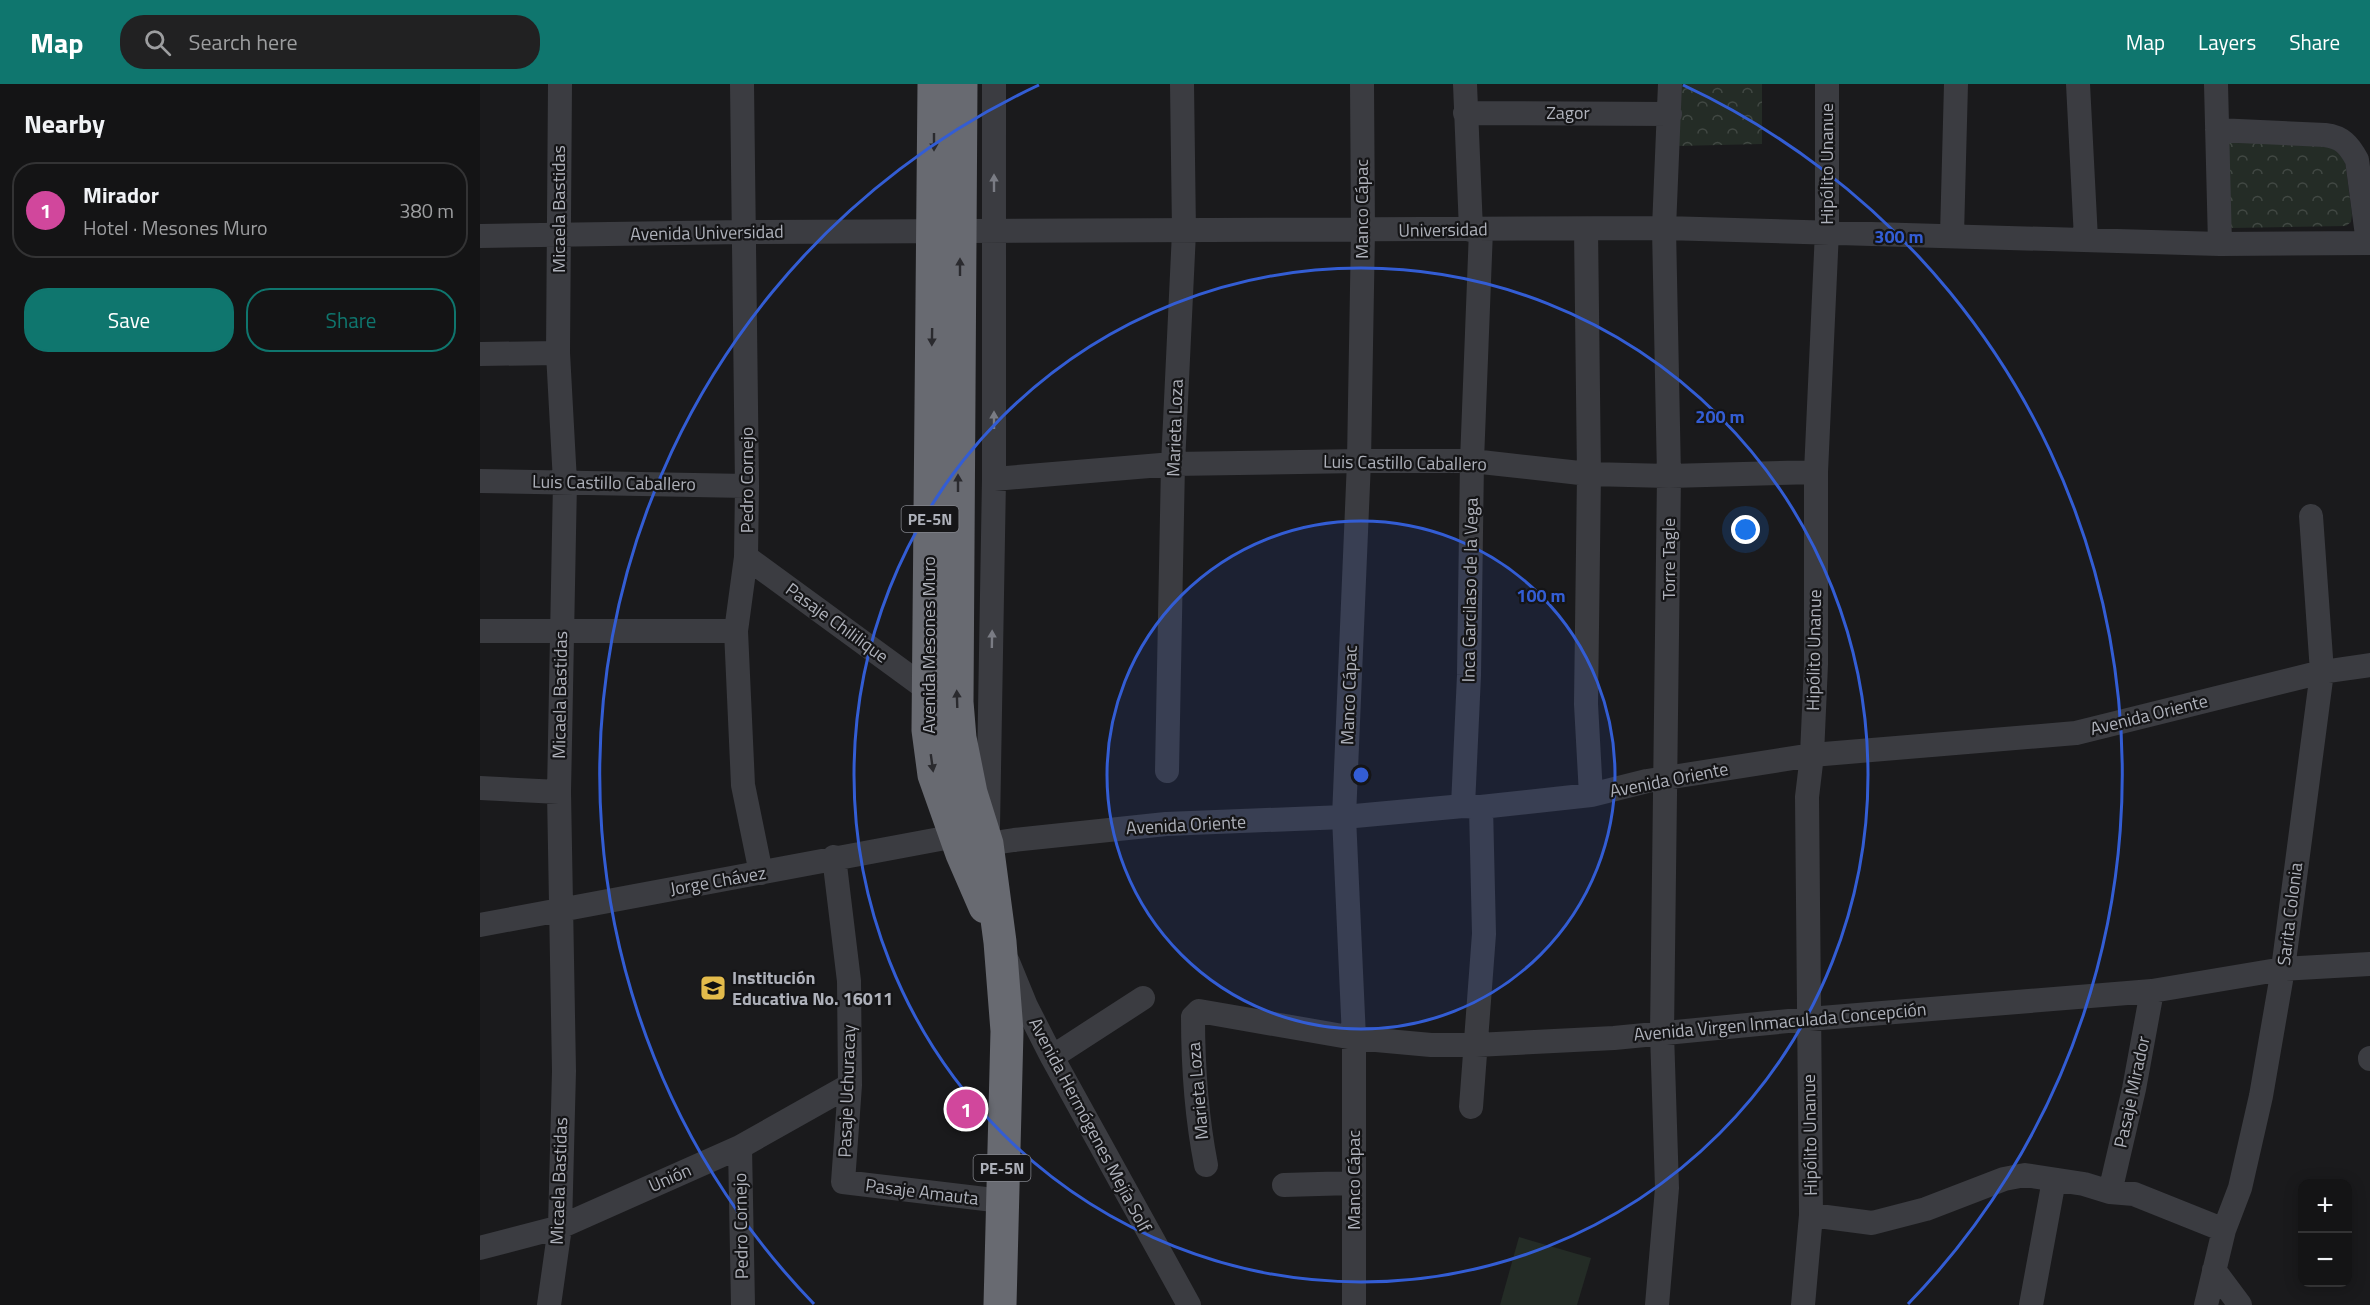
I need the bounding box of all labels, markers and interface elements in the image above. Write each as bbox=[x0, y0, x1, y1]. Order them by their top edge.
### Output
search box bbox=[120, 15, 540, 69]
text: Map bbox=[30, 21, 84, 64]
text: Search here bbox=[189, 25, 298, 59]
icon: search bbox=[141, 26, 174, 59]
text: Map bbox=[2126, 26, 2165, 58]
text: Layers bbox=[2198, 26, 2256, 58]
text: Share bbox=[2289, 26, 2340, 58]
street label: Zagor bbox=[1546, 99, 1590, 126]
street label: Hipólito Unanue bbox=[1813, 103, 1840, 225]
text: Nearby bbox=[24, 104, 105, 143]
one-way arrow bbox=[929, 133, 939, 152]
street label: Micaela Bastidas bbox=[545, 145, 572, 273]
street label: Manco Cápac bbox=[1348, 159, 1375, 259]
one-way arrow bbox=[989, 174, 999, 193]
text: Mirador bbox=[83, 178, 159, 212]
text: 1 bbox=[40, 195, 51, 226]
text: 380 m bbox=[399, 195, 454, 226]
text: Hotel · Mesones Muro bbox=[83, 212, 268, 243]
street label: Universidad bbox=[1398, 215, 1488, 244]
street label: Avenida Universidad bbox=[630, 218, 784, 247]
text: 300 m bbox=[1874, 223, 1924, 250]
one-way arrow bbox=[955, 257, 965, 276]
button: Save bbox=[24, 288, 234, 352]
button: Share bbox=[246, 288, 456, 352]
one-way arrow bbox=[927, 328, 937, 347]
street label: Marieta Loza bbox=[1159, 379, 1190, 477]
text: 200 m bbox=[1695, 403, 1745, 430]
one-way arrow bbox=[989, 411, 999, 430]
street label: Pedro Cornejo bbox=[733, 427, 760, 533]
street label: Luis Castillo Caballero bbox=[1323, 448, 1487, 477]
street label: Luis Castillo Caballero bbox=[532, 468, 696, 497]
one-way arrow bbox=[953, 473, 963, 492]
street label: Inca Garcilaso de la Vega bbox=[1454, 497, 1485, 683]
road number: PE-5N bbox=[902, 506, 958, 532]
your location bbox=[1731, 515, 1760, 544]
street label: Torre Tagle bbox=[1655, 518, 1682, 600]
street label: Avenida Mesones Muro bbox=[915, 556, 942, 734]
street label: Pasaje Chililique bbox=[780, 576, 894, 669]
text: 100 m bbox=[1516, 582, 1566, 609]
street label: Hipólito Unanue bbox=[1799, 589, 1828, 711]
one-way arrow bbox=[987, 629, 997, 648]
street label: Micaela Bastidas bbox=[545, 631, 574, 759]
street label: Manco Cápac bbox=[1333, 644, 1364, 746]
street label: Avenida Oriente bbox=[2087, 687, 2210, 742]
one-way arrow bbox=[952, 689, 962, 708]
one-way arrow bbox=[927, 754, 937, 773]
street label: Avenida Oriente bbox=[1607, 755, 1731, 804]
centre of rings bbox=[1351, 765, 1371, 785]
street label: Avenida Oriente bbox=[1125, 808, 1247, 841]
street label: Jorge Chávez bbox=[668, 859, 768, 902]
street label: Sarita Colonia bbox=[2270, 861, 2309, 967]
place label: Institución Educativa No. 16011 bbox=[732, 964, 893, 1012]
school or university icon: Institución Educativa No. 16011 bbox=[698, 973, 728, 1003]
street label: Avenida Virgen Inmaculada Concepción bbox=[1632, 995, 1928, 1048]
street label: Avenida Hermógenes Mejía Solf bbox=[1022, 1013, 1159, 1237]
street label: Pasaje Uchuracay bbox=[831, 1024, 862, 1158]
street label: Pasaje Mirador bbox=[2107, 1034, 2157, 1150]
street label: Marieta Loza bbox=[1180, 1041, 1215, 1141]
street label: Hipólito Unanue bbox=[1795, 1074, 1824, 1196]
pin: 1 bbox=[946, 1086, 986, 1132]
street label: Micaela Bastidas bbox=[543, 1117, 574, 1245]
street label: Manco Cápac bbox=[1340, 1130, 1367, 1230]
road number: PE-5N bbox=[974, 1155, 1030, 1181]
street label: Unión bbox=[644, 1156, 696, 1199]
street label: Pasaje Amauta bbox=[864, 1171, 980, 1212]
street label: Pedro Cornejo bbox=[726, 1173, 755, 1279]
map controls bbox=[2298, 1179, 2352, 1287]
button: + bbox=[2298, 1179, 2352, 1233]
button: − bbox=[2298, 1233, 2352, 1287]

